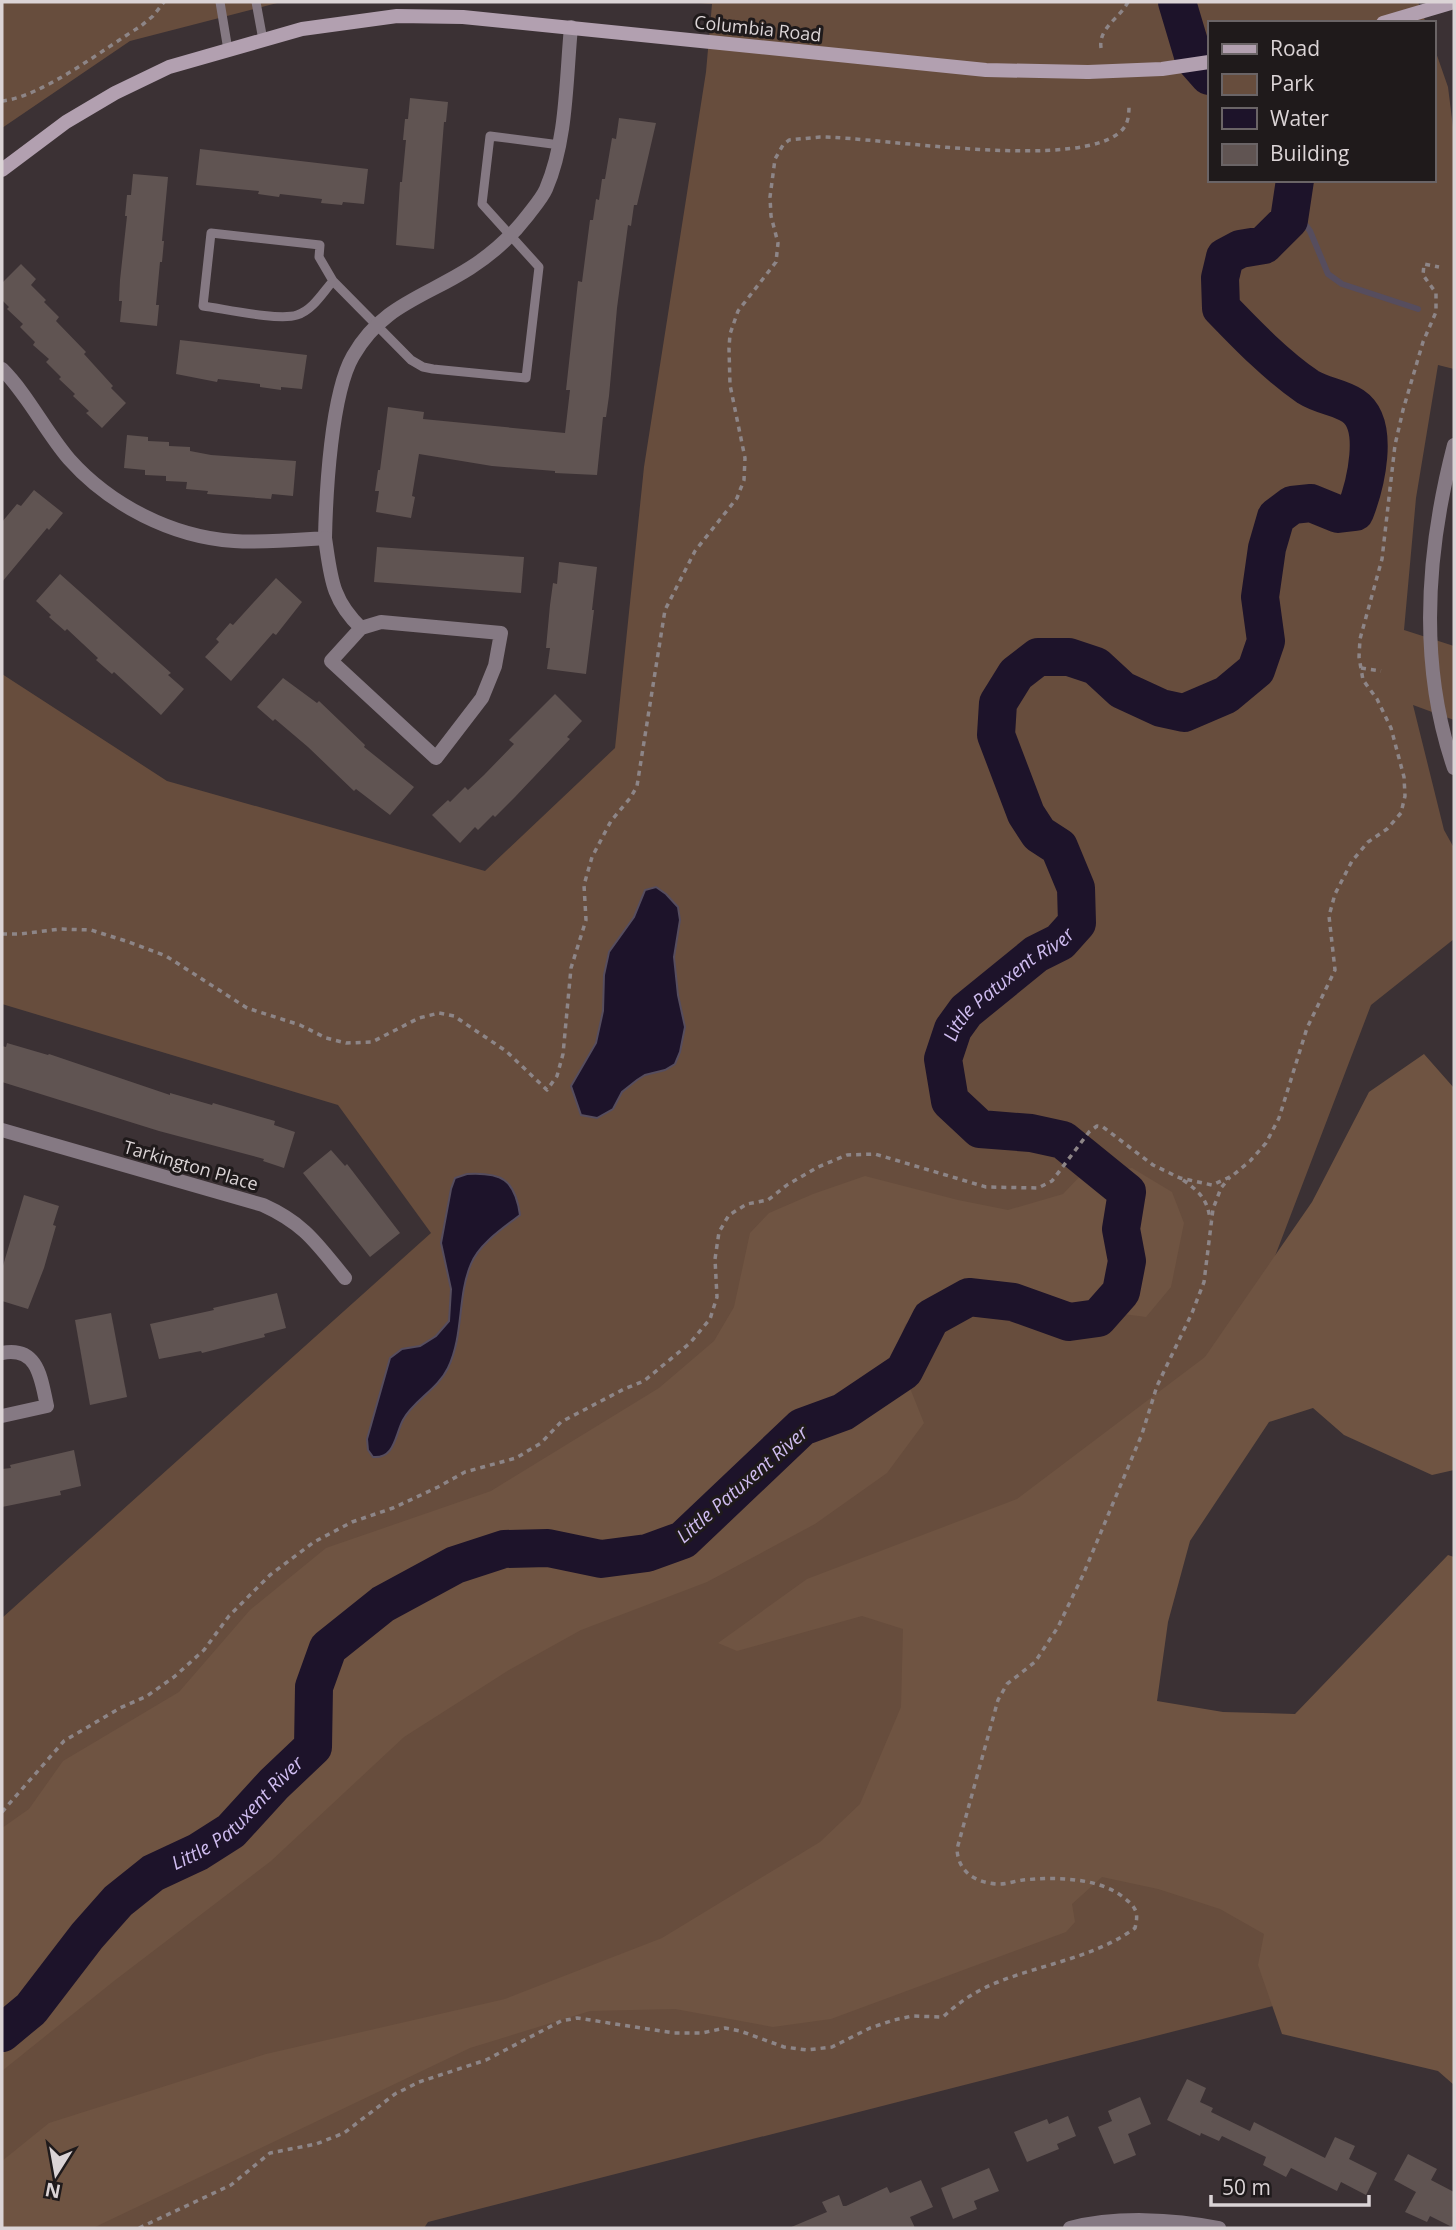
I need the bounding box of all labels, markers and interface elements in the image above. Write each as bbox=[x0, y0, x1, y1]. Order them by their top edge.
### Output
street label: Columbia Road bbox=[693, 9, 823, 47]
legend bbox=[1208, 21, 1435, 182]
text: Road bbox=[1270, 34, 1320, 62]
text: Park bbox=[1270, 69, 1314, 97]
text: Water bbox=[1270, 104, 1329, 132]
text: Building bbox=[1270, 139, 1349, 167]
water label: Little Patuxent River bbox=[937, 921, 1081, 1044]
street label: Tarkington Place bbox=[121, 1134, 261, 1196]
water label: Little Patuxent River bbox=[671, 1419, 814, 1548]
water label: Little Patuxent River bbox=[167, 1749, 310, 1876]
north arrow bbox=[21, 2139, 91, 2209]
scale bar bbox=[1211, 2164, 1368, 2208]
text: 50 m bbox=[1222, 2173, 1271, 2201]
text: N bbox=[43, 2176, 63, 2205]

